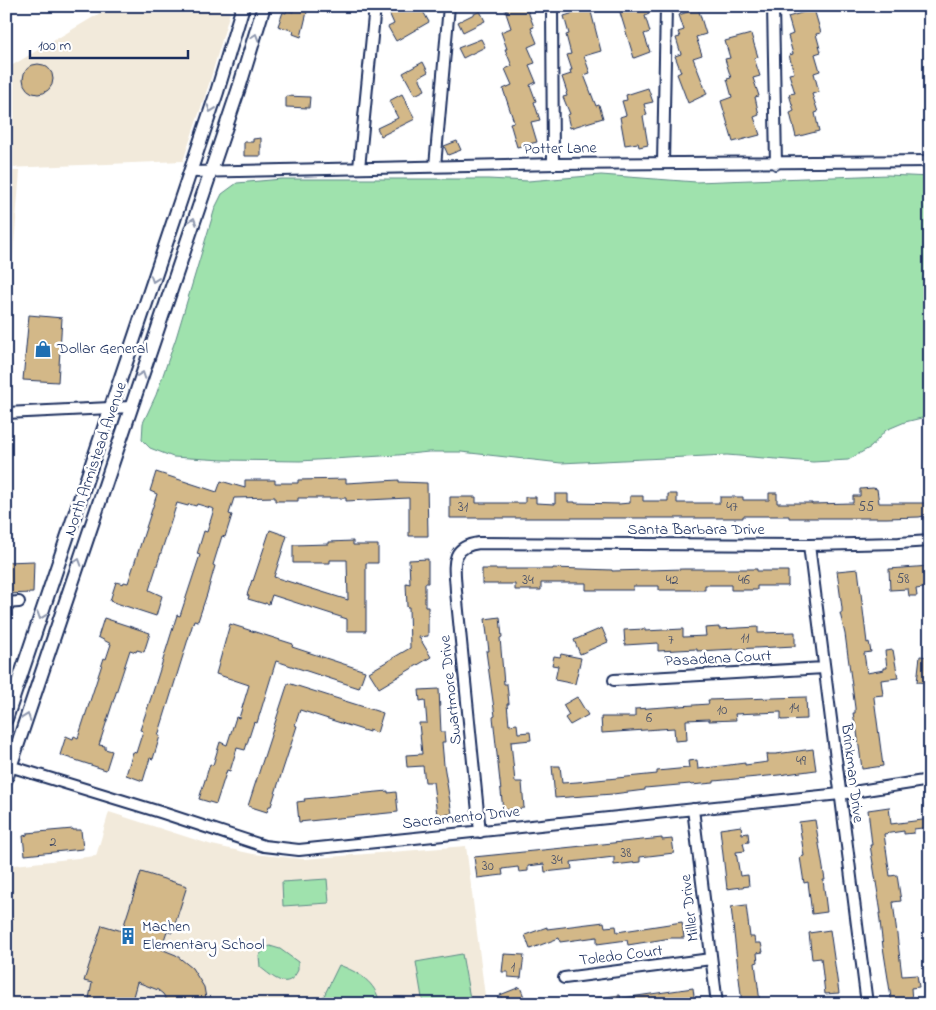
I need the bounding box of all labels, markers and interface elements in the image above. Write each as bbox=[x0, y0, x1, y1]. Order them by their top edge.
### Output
scale bar bbox=[30, 28, 188, 60]
one-way arrow bbox=[249, 34, 259, 42]
text: 100 m bbox=[38, 35, 71, 57]
one-way arrow bbox=[207, 104, 217, 112]
street label: Potter Lane bbox=[523, 136, 598, 162]
one-way arrow bbox=[188, 218, 198, 226]
one-way arrow bbox=[150, 274, 160, 283]
place label: Dollar General bbox=[56, 337, 148, 361]
shop icon: Dollar General bbox=[33, 339, 53, 359]
one-way arrow bbox=[136, 372, 146, 380]
street label: North Armistead Avenue bbox=[58, 378, 134, 539]
house number: 31 bbox=[458, 497, 469, 518]
house number: 47 bbox=[726, 497, 738, 518]
house number: 55 bbox=[858, 497, 874, 518]
street label: Santa Barbara Drive bbox=[627, 518, 765, 542]
one-way arrow bbox=[73, 559, 83, 567]
house number: 58 bbox=[896, 569, 910, 590]
house number: 34 bbox=[522, 570, 534, 591]
house number: 42 bbox=[666, 570, 678, 591]
house number: 46 bbox=[738, 570, 750, 591]
one-way arrow bbox=[37, 611, 47, 619]
house number: 11 bbox=[741, 628, 750, 649]
house number: 7 bbox=[668, 630, 674, 651]
street label: Swartmore Drive bbox=[433, 633, 469, 746]
street label: Pasadena Court bbox=[664, 644, 773, 674]
house number: 14 bbox=[789, 698, 799, 719]
house number: 10 bbox=[717, 700, 727, 721]
house number: 6 bbox=[646, 708, 652, 729]
one-way arrow bbox=[21, 713, 31, 721]
street label: Brinkman Drive bbox=[834, 721, 870, 825]
house number: 49 bbox=[796, 751, 807, 772]
street label: Sacramento Drive bbox=[401, 800, 522, 836]
house number: 2 bbox=[50, 832, 57, 853]
house number: 38 bbox=[620, 843, 632, 864]
house number: 34 bbox=[551, 850, 563, 871]
house number: 30 bbox=[482, 856, 494, 877]
street label: Miller Drive bbox=[674, 872, 706, 943]
place label: Machen Elementary School bbox=[142, 915, 265, 957]
building icon: Machen Elementary School bbox=[118, 926, 138, 946]
street label: Toledo Court bbox=[578, 939, 665, 973]
house number: 1 bbox=[511, 957, 516, 978]

